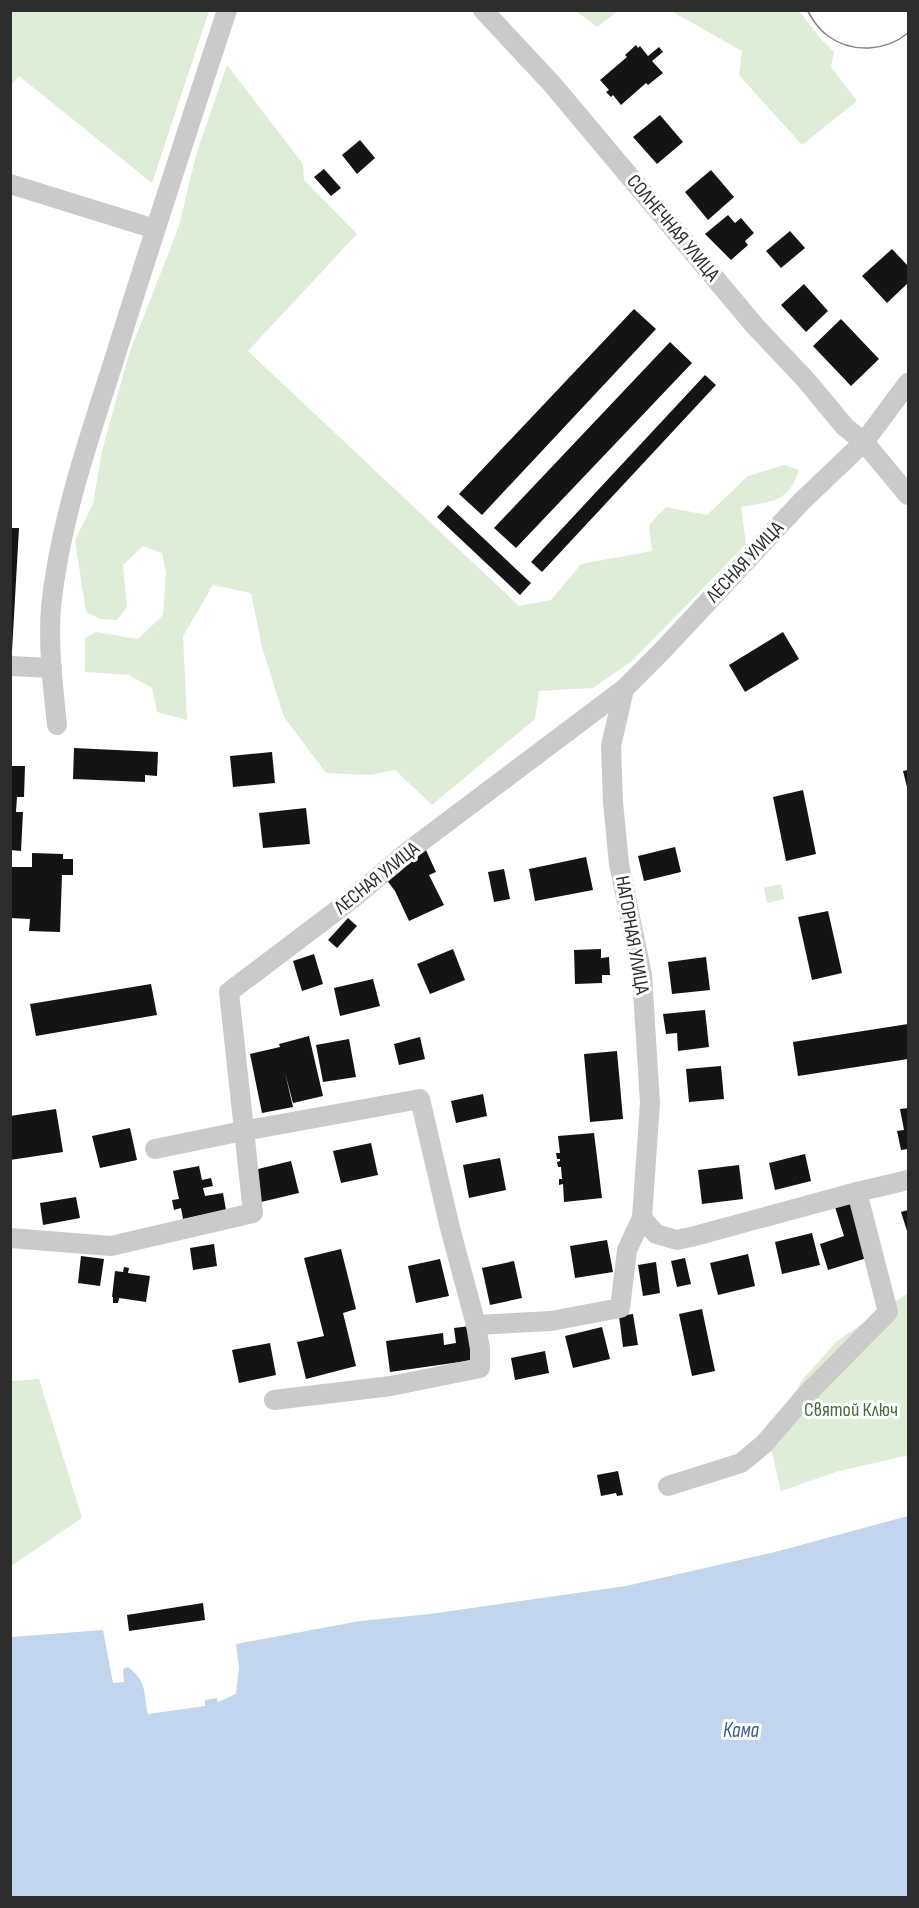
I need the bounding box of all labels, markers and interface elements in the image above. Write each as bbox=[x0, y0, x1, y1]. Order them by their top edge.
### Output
street label: СОЛНЕЧНАЯ УЛИЦА bbox=[621, 170, 725, 287]
street label: ЛЕСНАЯ УЛИЦА bbox=[701, 516, 789, 608]
street label: ЛЕСНАЯ УЛИЦА bbox=[329, 836, 425, 920]
street label: НАГОРНАЯ УЛИЦА bbox=[610, 874, 654, 997]
park label: Святой Ключ bbox=[804, 1398, 898, 1422]
water label: Кама bbox=[723, 1718, 760, 1743]

